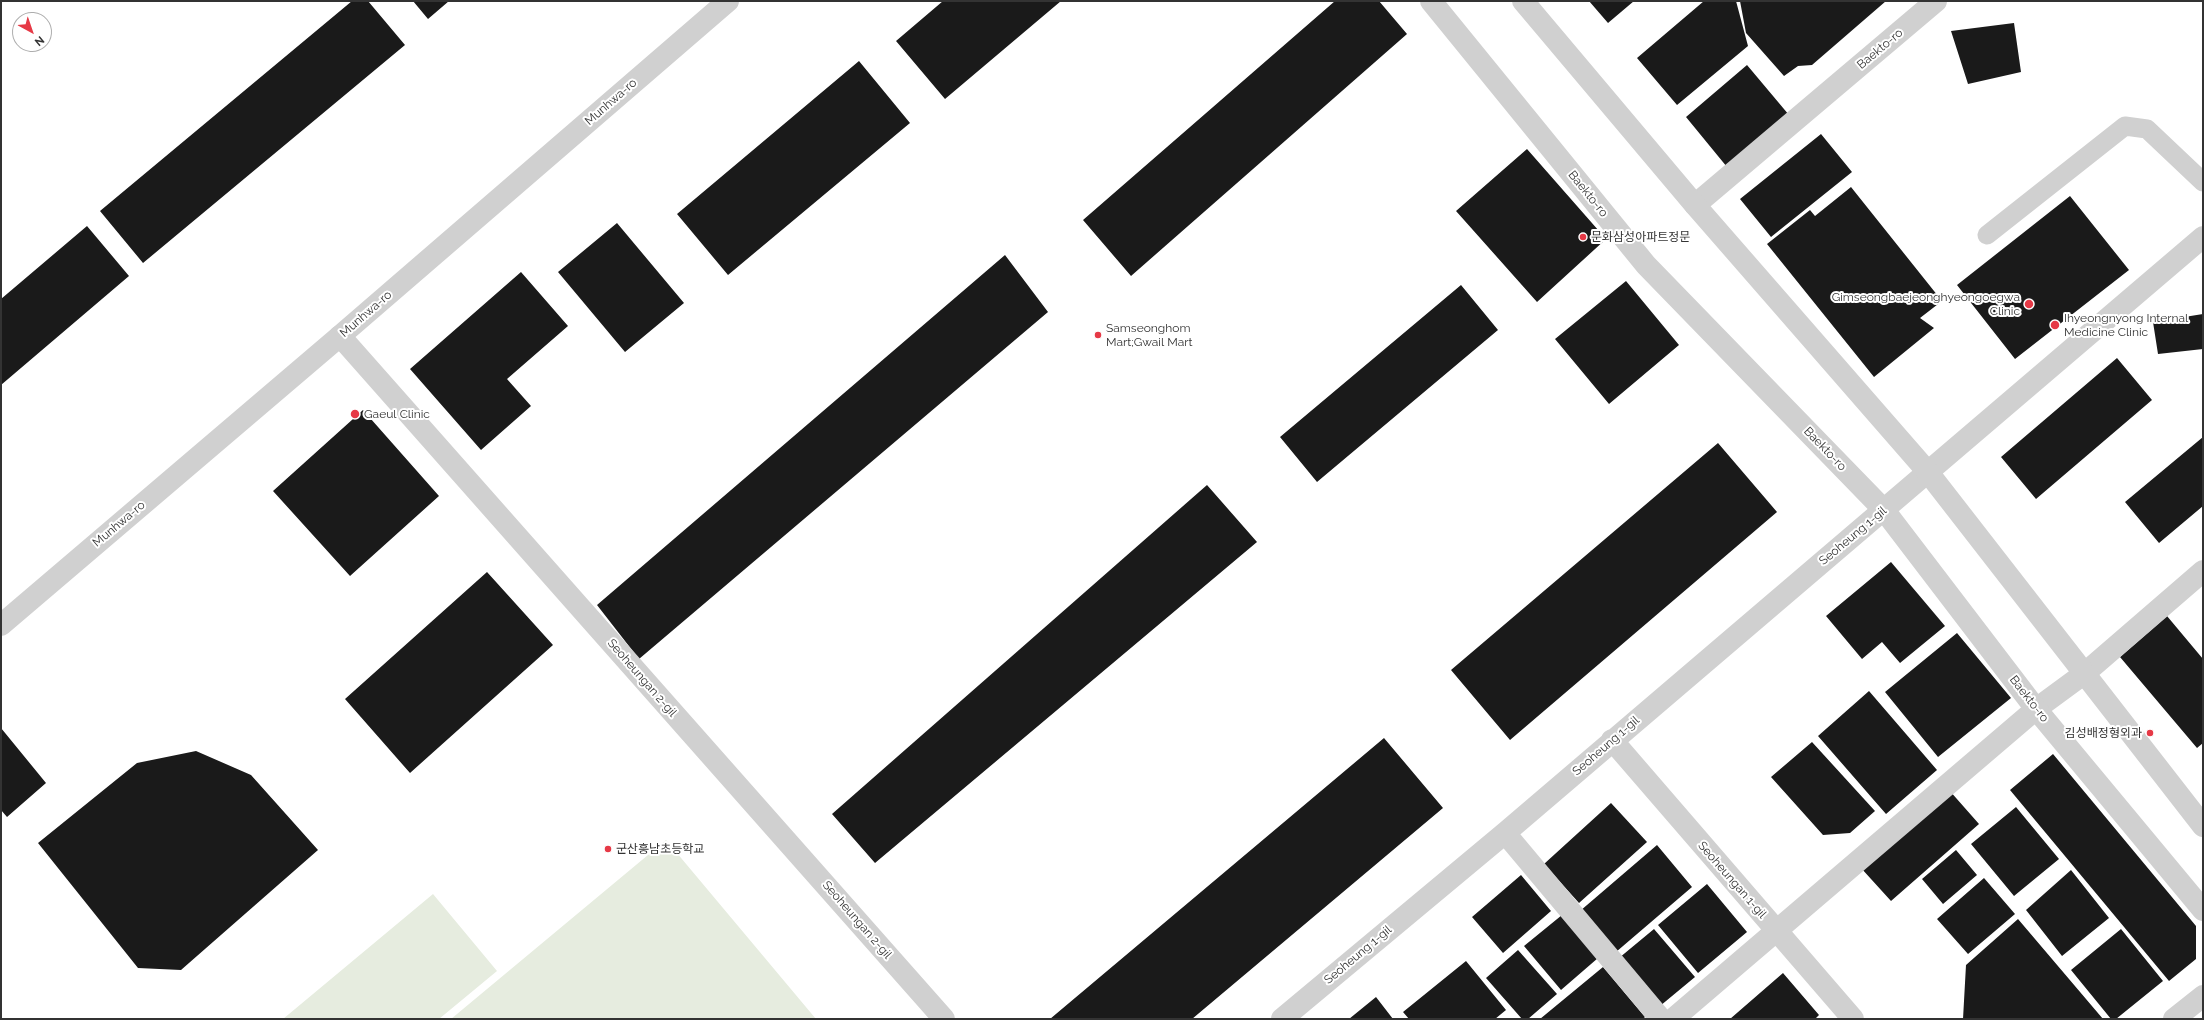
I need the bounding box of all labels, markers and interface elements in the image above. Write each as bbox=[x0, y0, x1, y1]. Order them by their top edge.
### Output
north arrow bbox=[12, 12, 52, 52]
street label: Baekto-ro bbox=[1854, 26, 1906, 72]
text: N bbox=[32, 33, 47, 48]
street label: Munhwa-ro bbox=[582, 76, 640, 128]
street label: Baekto-ro bbox=[1565, 168, 1611, 220]
place label: 문화삼성아파트정문 bbox=[1591, 230, 1690, 244]
marker: 문화삼성아파트정문 bbox=[1578, 232, 1588, 242]
street label: Munhwa-ro bbox=[337, 288, 395, 340]
place label: Gimseongbaejeonghyeongoegwa Clinic bbox=[1832, 290, 2020, 318]
marker: Gimseongbaejeonghyeongoegwa Clinic bbox=[2023, 298, 2035, 310]
place label: Ihyeongnyong Internal Medicine Clinic bbox=[2064, 311, 2188, 339]
marker: Ihyeongnyong Internal Medicine Clinic bbox=[2049, 319, 2061, 331]
place label: Samseonghom Mart;Gwail Mart bbox=[1106, 321, 1193, 349]
marker: Samseonghom Mart;Gwail Mart bbox=[1093, 330, 1103, 340]
place label: Gaeul Clinic bbox=[364, 407, 430, 421]
marker: Gaeul Clinic bbox=[349, 408, 361, 420]
street label: Baekto-ro bbox=[1801, 424, 1849, 474]
street label: Munhwa-ro bbox=[90, 498, 148, 550]
street label: Seoheung 1-gil bbox=[1816, 504, 1890, 568]
street label: Seoheungan 2-gil bbox=[604, 636, 680, 720]
street label: Baekto-ro bbox=[2006, 673, 2052, 725]
street label: Seoheung 1-gil bbox=[1570, 713, 1642, 779]
place label: 김성배정형외과 bbox=[2065, 726, 2142, 740]
marker: 김성배정형외과 bbox=[2145, 728, 2155, 738]
street label: Seoheungan 1-gil bbox=[1695, 839, 1769, 921]
place label: 군산흥남초등학교 bbox=[616, 842, 704, 856]
marker: 군산흥남초등학교 bbox=[603, 844, 613, 854]
street label: Seoheungan 2-gil bbox=[819, 878, 895, 962]
street label: Seoheung 1-gil bbox=[1321, 923, 1395, 987]

